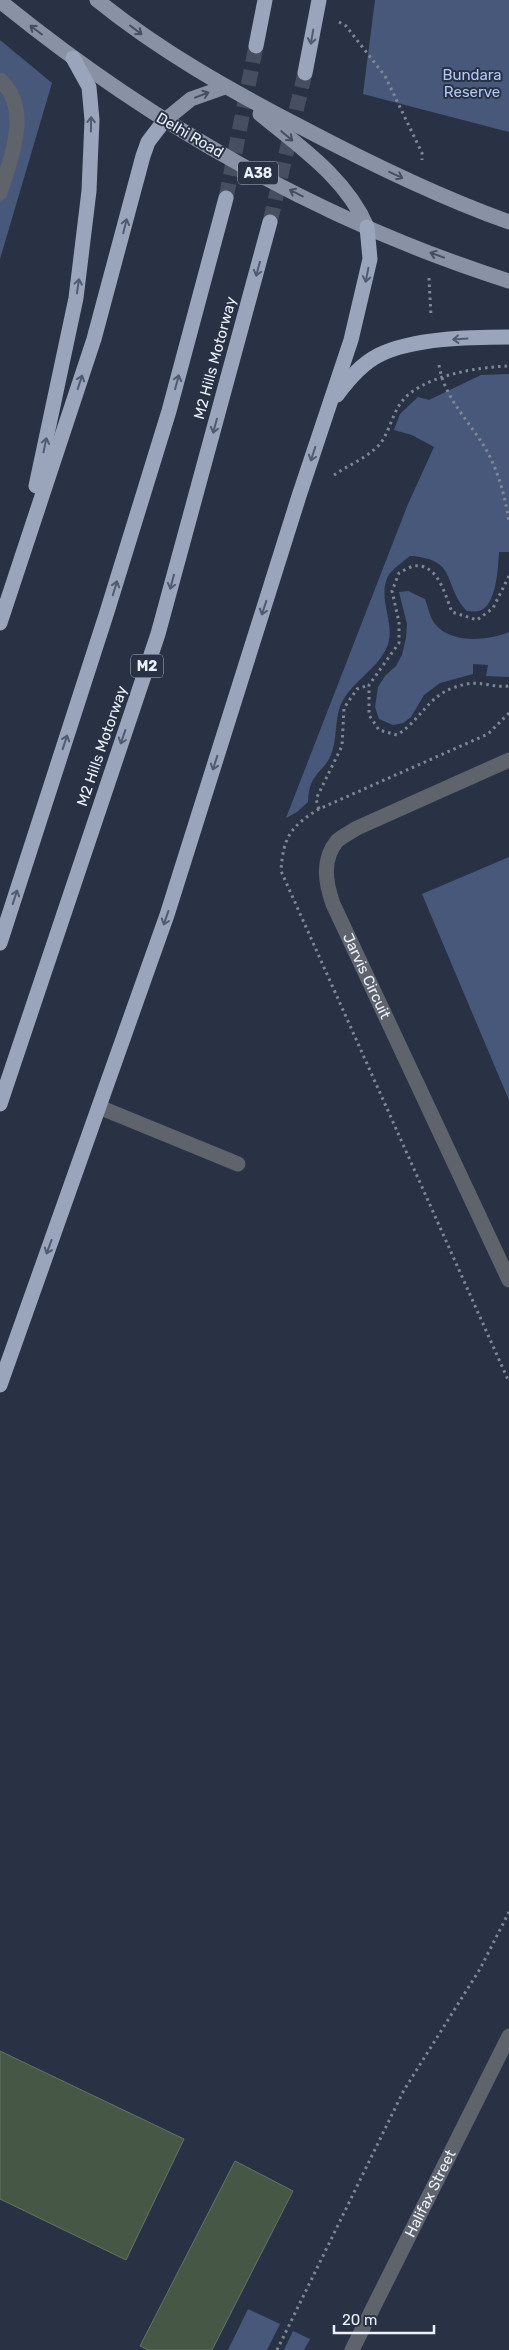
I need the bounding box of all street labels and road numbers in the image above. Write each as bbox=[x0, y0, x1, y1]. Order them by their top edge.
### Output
street label: Delhi Road bbox=[153, 109, 227, 161]
road number: A38 bbox=[238, 162, 278, 184]
street label: M2 Hills Motorway bbox=[190, 295, 240, 421]
road number: M2 bbox=[131, 654, 163, 678]
street label: M2 Hills Motorway bbox=[73, 683, 131, 809]
street label: Jarvis Circuit bbox=[339, 930, 394, 1022]
street label: Halifax Street bbox=[401, 2147, 460, 2240]

